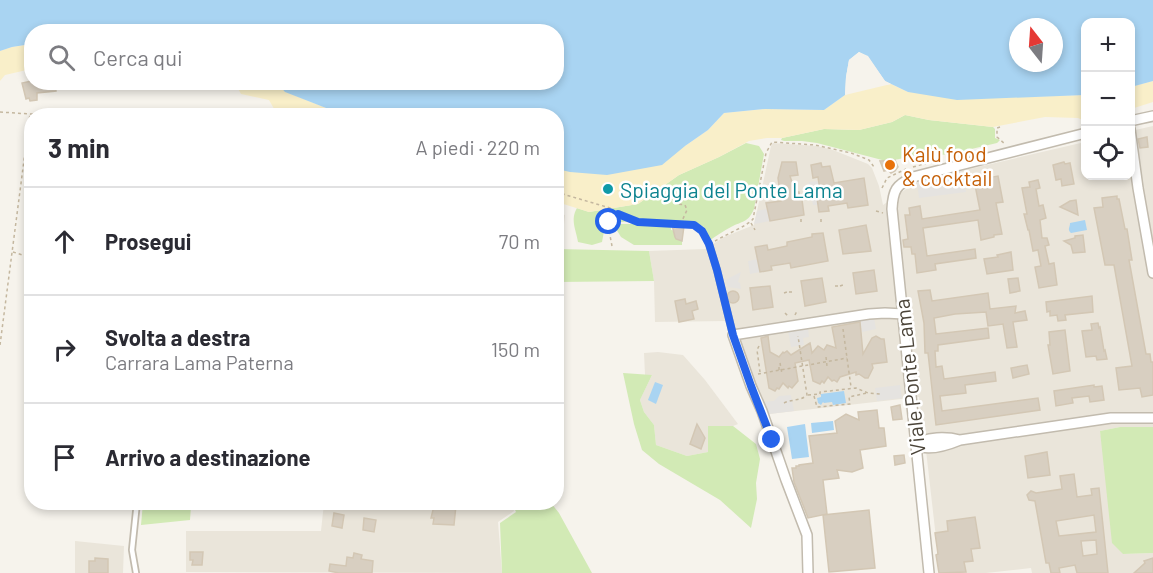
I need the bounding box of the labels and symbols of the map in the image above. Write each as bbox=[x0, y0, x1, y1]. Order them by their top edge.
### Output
north arrow bbox=[1009, 18, 1063, 72]
place label: Kalù food & cocktail bbox=[902, 141, 992, 190]
marker: Kalù food & cocktail bbox=[883, 158, 897, 172]
place label: Spiaggia del Ponte Lama bbox=[620, 177, 843, 202]
marker: Spiaggia del Ponte Lama bbox=[601, 182, 615, 196]
route start bbox=[595, 208, 621, 234]
street label: Viale Ponte Lama bbox=[888, 298, 930, 456]
route end bbox=[758, 426, 784, 452]

